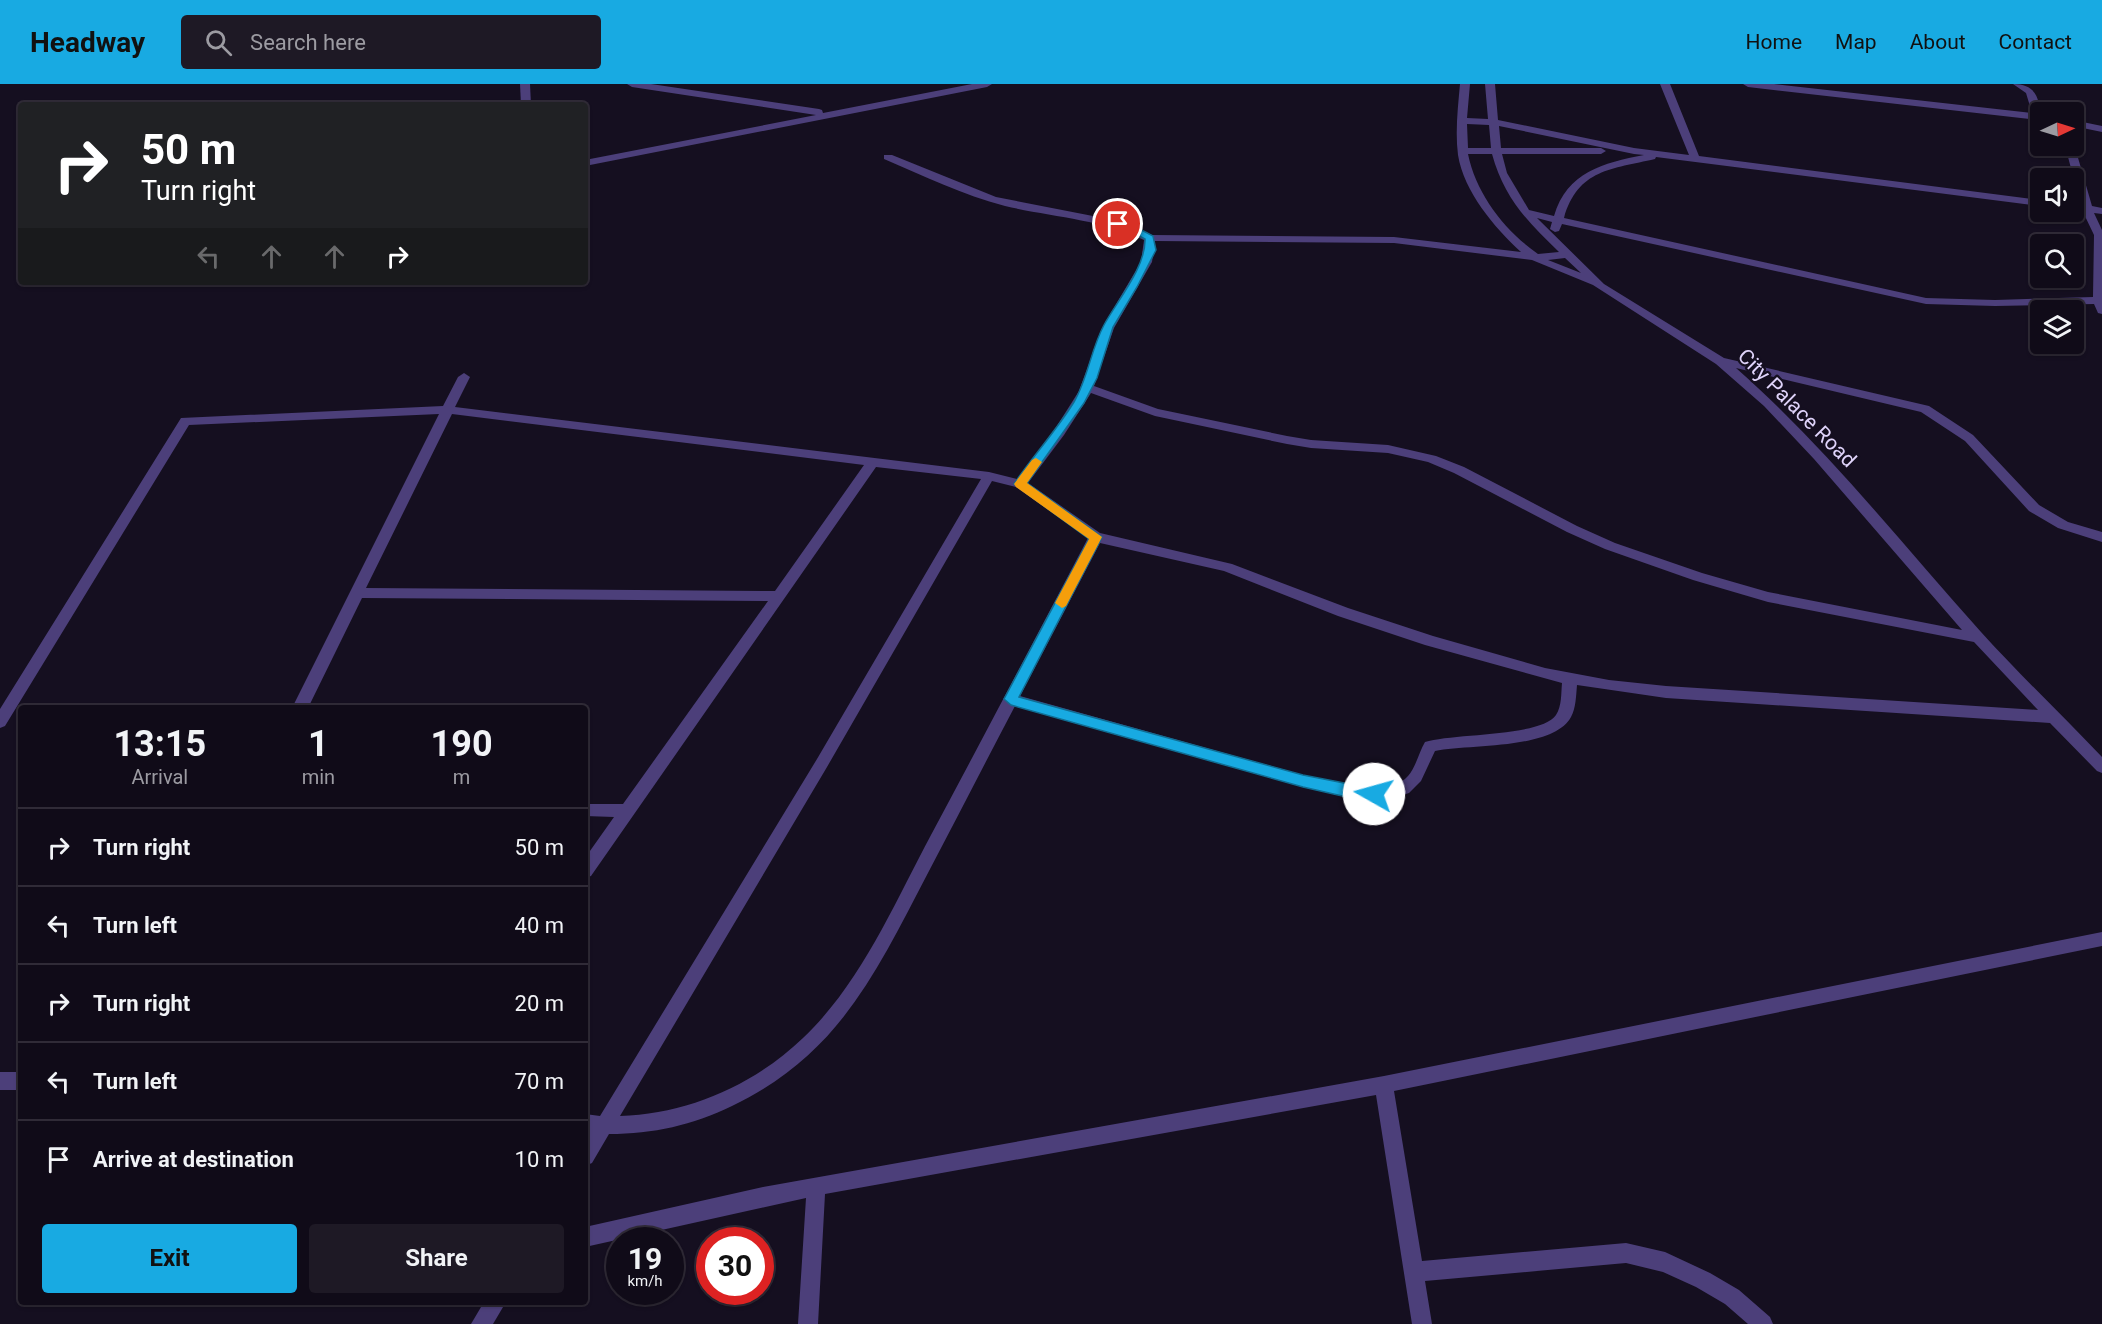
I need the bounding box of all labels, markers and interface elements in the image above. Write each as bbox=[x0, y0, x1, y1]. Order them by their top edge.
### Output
search box bbox=[181, 15, 601, 69]
text: Headway bbox=[30, 26, 145, 59]
icon: search bbox=[202, 26, 235, 59]
text: Search here bbox=[250, 30, 366, 55]
text: Home bbox=[1746, 30, 1802, 54]
text: Map bbox=[1835, 30, 1877, 54]
text: About bbox=[1910, 30, 1966, 54]
text: Contact bbox=[1999, 30, 2072, 54]
north arrow bbox=[2030, 102, 2084, 156]
map controls bbox=[2030, 102, 2084, 354]
text: 50 m bbox=[141, 125, 236, 174]
icon: right bbox=[42, 126, 120, 204]
button: sound bbox=[2030, 168, 2084, 222]
text: Turn right bbox=[141, 175, 256, 207]
pin bbox=[1092, 198, 1143, 249]
icon: arrive bbox=[1101, 207, 1134, 240]
button: search bbox=[2030, 234, 2084, 288]
icon: left bbox=[192, 240, 225, 273]
icon: ahead bbox=[255, 240, 288, 273]
icon: ahead bbox=[318, 240, 351, 273]
icon: right bbox=[381, 240, 414, 273]
button: layers bbox=[2030, 300, 2084, 354]
street label: City Palace Road bbox=[1733, 344, 1861, 472]
text: 13:15 bbox=[113, 723, 206, 765]
text: 1 bbox=[308, 723, 329, 765]
text: 190 bbox=[431, 723, 493, 765]
position arrow bbox=[1342, 762, 1406, 826]
text: Arrival bbox=[131, 765, 188, 789]
text: min bbox=[302, 765, 335, 789]
text: m bbox=[453, 765, 470, 789]
icon: right bbox=[42, 831, 75, 864]
text: Turn right bbox=[93, 835, 190, 860]
text: 50 m bbox=[515, 835, 564, 860]
icon: left bbox=[42, 909, 75, 942]
text: Turn left bbox=[93, 913, 177, 938]
text: 40 m bbox=[515, 913, 564, 938]
icon: right bbox=[42, 987, 75, 1020]
text: Turn right bbox=[93, 991, 190, 1016]
text: 20 m bbox=[515, 991, 564, 1016]
icon: left bbox=[42, 1065, 75, 1098]
text: Turn left bbox=[93, 1069, 177, 1094]
text: 70 m bbox=[515, 1069, 564, 1094]
icon: arrive bbox=[42, 1143, 75, 1176]
text: Arrive at destination bbox=[93, 1147, 294, 1172]
text: 10 m bbox=[515, 1147, 564, 1172]
button: Exit bbox=[42, 1224, 297, 1293]
button: Share bbox=[309, 1224, 564, 1293]
speed limit sign: 30 bbox=[696, 1227, 774, 1305]
text: 19 bbox=[628, 1241, 662, 1276]
text: km/h bbox=[627, 1272, 663, 1290]

